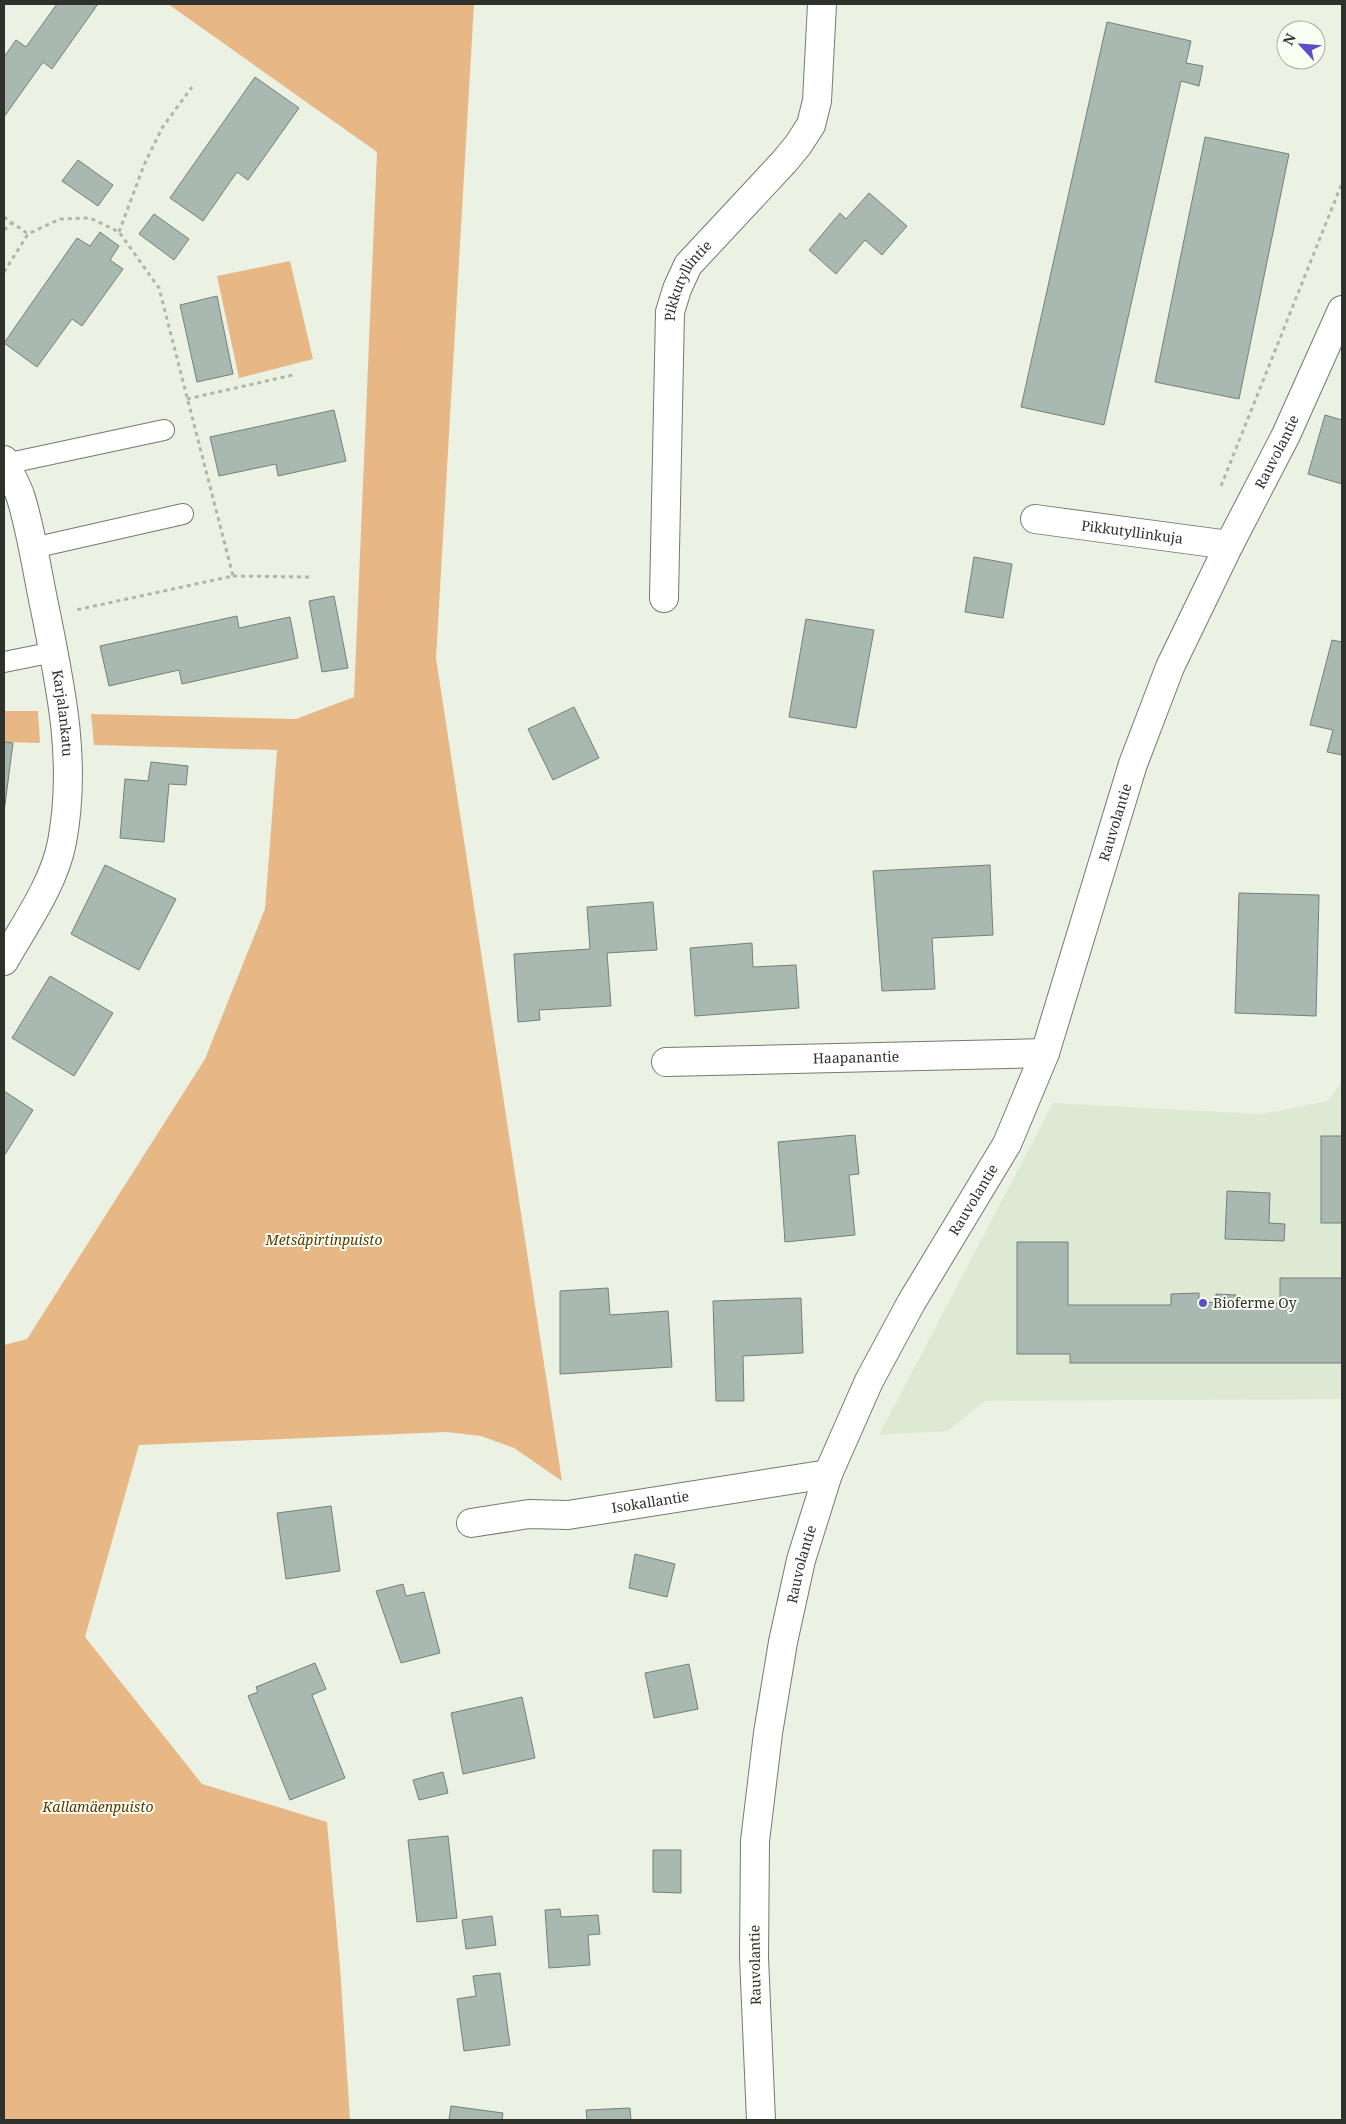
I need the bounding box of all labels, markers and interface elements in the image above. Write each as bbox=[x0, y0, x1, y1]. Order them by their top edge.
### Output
north arrow bbox=[1276, 20, 1326, 70]
text: N bbox=[1278, 30, 1300, 48]
street label: Pikkutyllintie bbox=[660, 236, 715, 321]
street label: Rauvolantie bbox=[1250, 412, 1303, 492]
street label: Pikkutyllinkuja bbox=[1080, 515, 1184, 548]
street label: Karjalankatu bbox=[48, 668, 78, 757]
street label: Rauvolantie bbox=[1094, 781, 1136, 863]
street label: Haapanantie bbox=[813, 1046, 899, 1068]
street label: Rauvolantie bbox=[944, 1160, 1002, 1239]
park label: Metsäpirtinpuisto bbox=[265, 1230, 382, 1249]
place label: Bioferme Oy bbox=[1213, 1293, 1297, 1312]
marker: Bioferme Oy bbox=[1197, 1297, 1209, 1309]
street label: Isokallantie bbox=[610, 1486, 690, 1517]
street label: Rauvolantie bbox=[782, 1523, 820, 1605]
park label: Kallamäenpuisto bbox=[42, 1797, 153, 1816]
street label: Rauvolantie bbox=[744, 1925, 765, 2005]

